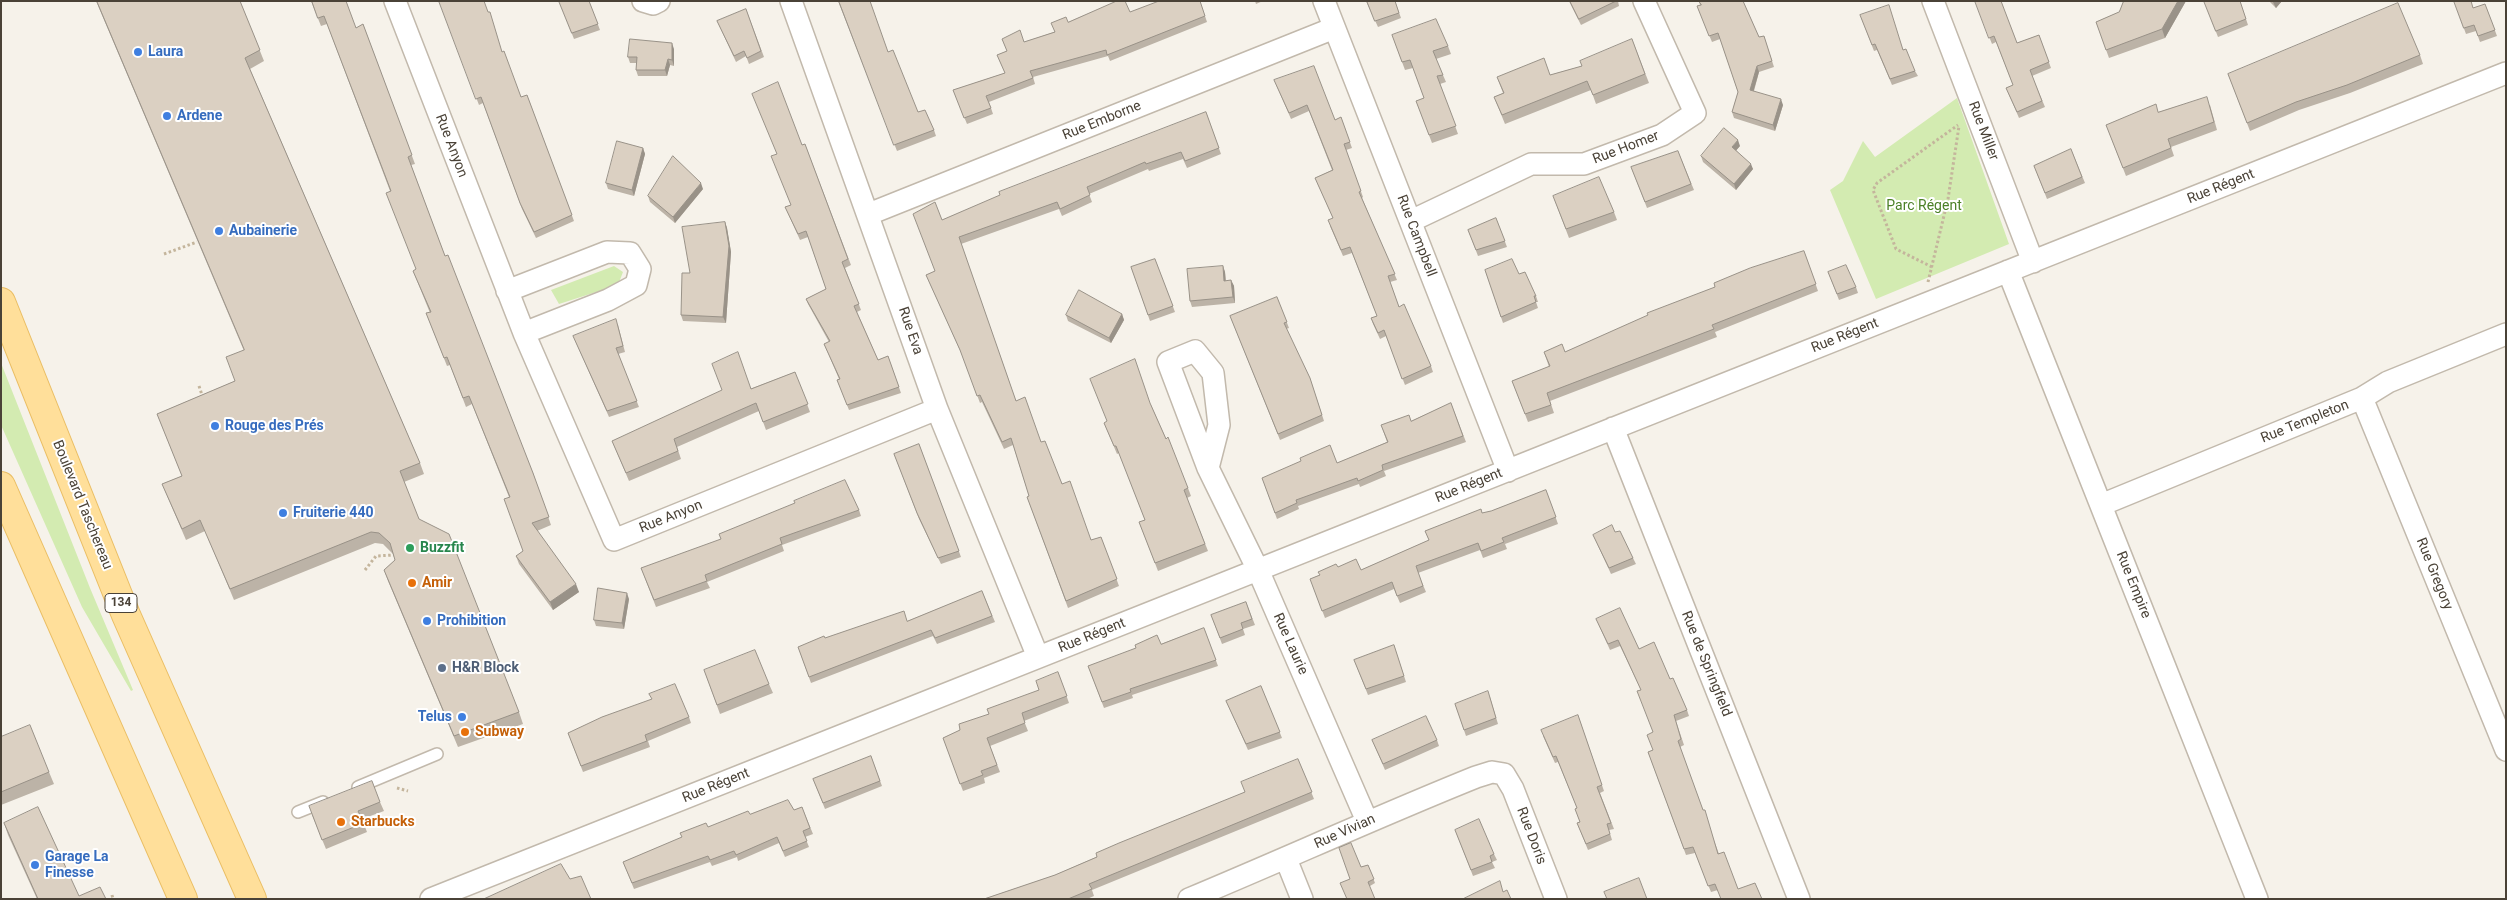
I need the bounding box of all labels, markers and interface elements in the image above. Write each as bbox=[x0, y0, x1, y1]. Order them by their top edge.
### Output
place label: Laura bbox=[148, 44, 183, 60]
marker: Laura bbox=[132, 46, 144, 58]
street label: Rue Emborne bbox=[1060, 98, 1144, 144]
street label: Rue Miller bbox=[1964, 99, 2002, 163]
place label: Ardene bbox=[177, 108, 222, 124]
marker: Ardene bbox=[161, 110, 173, 122]
street label: Rue Anyon bbox=[431, 112, 471, 180]
street label: Rue Homer bbox=[1590, 128, 1662, 168]
street label: Rue Régent bbox=[2185, 166, 2257, 208]
street label: Rue Campbell bbox=[1393, 193, 1439, 279]
park label: Parc Régent bbox=[1886, 198, 1962, 214]
place label: Aubainerie bbox=[229, 223, 297, 239]
marker: Aubainerie bbox=[213, 225, 225, 237]
street label: Rue Eva bbox=[894, 305, 926, 357]
street label: Rue Régent bbox=[1809, 315, 1881, 357]
street label: Rue Templeton bbox=[2259, 397, 2351, 447]
place label: Rouge des Prés bbox=[225, 418, 324, 434]
marker: Rouge des Prés bbox=[209, 420, 221, 432]
street label: Boulevard Taschereau bbox=[48, 438, 116, 572]
street label: Rue Régent bbox=[1433, 465, 1505, 507]
street label: Rue Anyon bbox=[637, 497, 705, 537]
place label: Fruiterie 440 bbox=[293, 505, 373, 521]
marker: Fruiterie 440 bbox=[277, 507, 289, 519]
street label: Rue Gregory bbox=[2412, 536, 2456, 612]
place label: Buzzfit bbox=[420, 540, 464, 556]
marker: Buzzfit bbox=[404, 542, 416, 554]
street label: Rue Empire bbox=[2112, 549, 2154, 621]
place label: Amir bbox=[422, 575, 452, 591]
marker: Amir bbox=[406, 577, 418, 589]
road number: 134 bbox=[105, 594, 137, 612]
street label: Rue de Springfield bbox=[1677, 609, 1735, 719]
street label: Rue Laurie bbox=[1269, 611, 1311, 677]
place label: Prohibition bbox=[437, 613, 506, 629]
marker: Prohibition bbox=[421, 615, 433, 627]
street label: Rue Régent bbox=[1056, 615, 1128, 657]
place label: H&R Block bbox=[452, 660, 519, 676]
marker: H&R Block bbox=[436, 662, 448, 674]
place label: Telus bbox=[418, 709, 452, 725]
marker: Telus bbox=[456, 711, 468, 723]
place label: Subway bbox=[475, 724, 524, 740]
marker: Subway bbox=[459, 726, 471, 738]
street label: Rue Régent bbox=[680, 765, 752, 807]
street label: Rue Doris bbox=[1512, 805, 1550, 867]
street label: Rue Vivian bbox=[1312, 811, 1378, 853]
place label: Starbucks bbox=[351, 814, 415, 830]
marker: Starbucks bbox=[335, 816, 347, 828]
place label: Garage La Finesse bbox=[45, 849, 109, 882]
marker: Garage La Finesse bbox=[29, 859, 41, 871]

